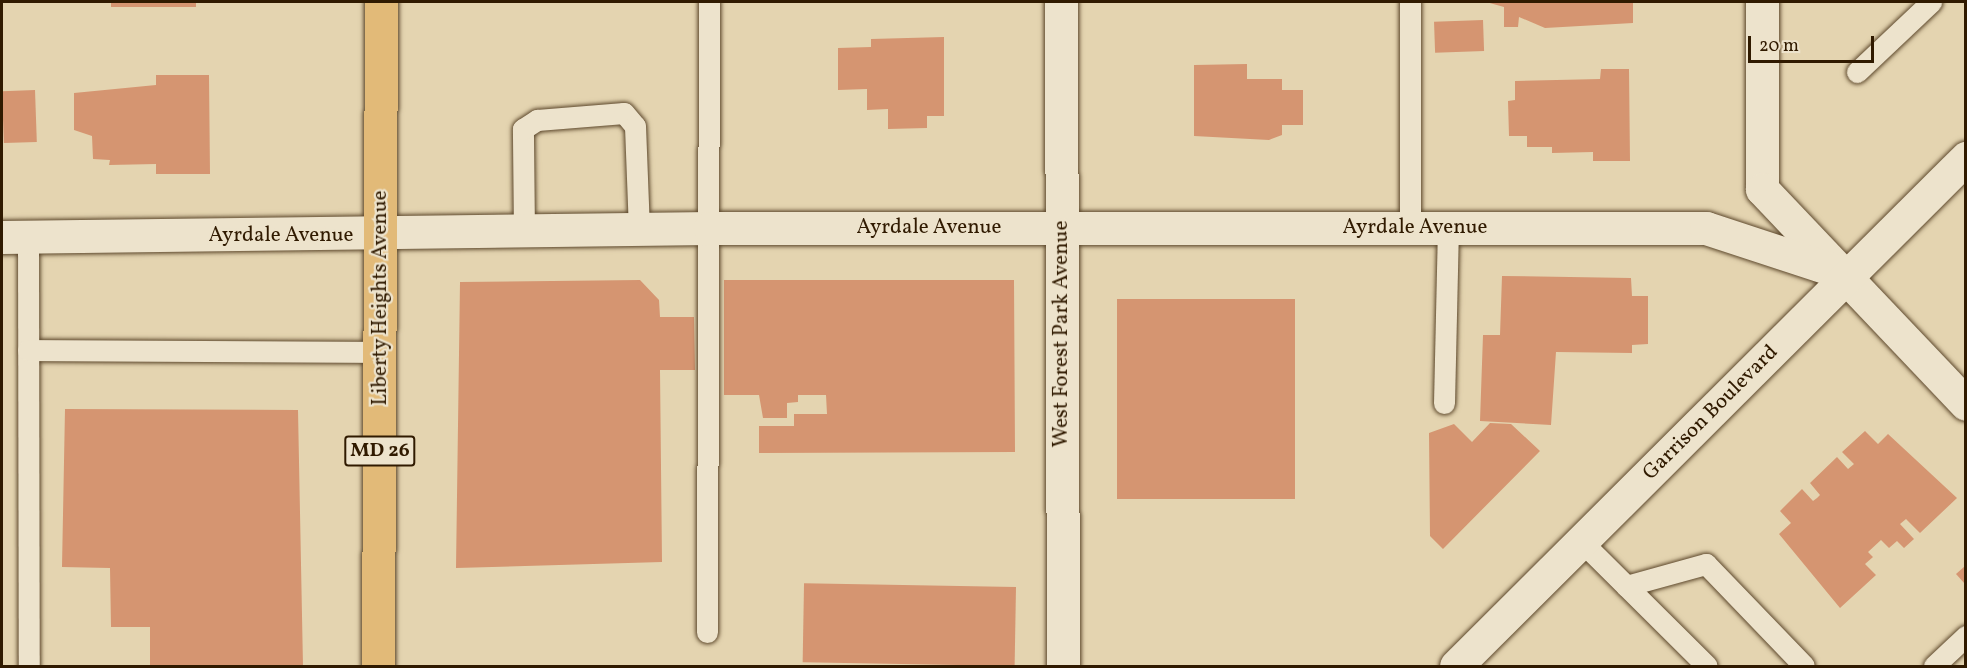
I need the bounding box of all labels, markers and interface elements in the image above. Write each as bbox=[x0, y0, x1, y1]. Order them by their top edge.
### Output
scale bar bbox=[1751, 24, 1877, 62]
text: 20 m bbox=[1759, 34, 1799, 59]
street label: Liberty Heights Avenue bbox=[368, 190, 394, 406]
street label: Ayrdale Avenue bbox=[856, 215, 1002, 241]
street label: Ayrdale Avenue bbox=[1342, 215, 1488, 241]
street label: West Forest Park Avenue bbox=[1049, 221, 1075, 447]
street label: Ayrdale Avenue bbox=[208, 223, 354, 249]
street label: Garrison Boulevard bbox=[1638, 340, 1784, 486]
road number: MD 26 bbox=[344, 434, 416, 468]

